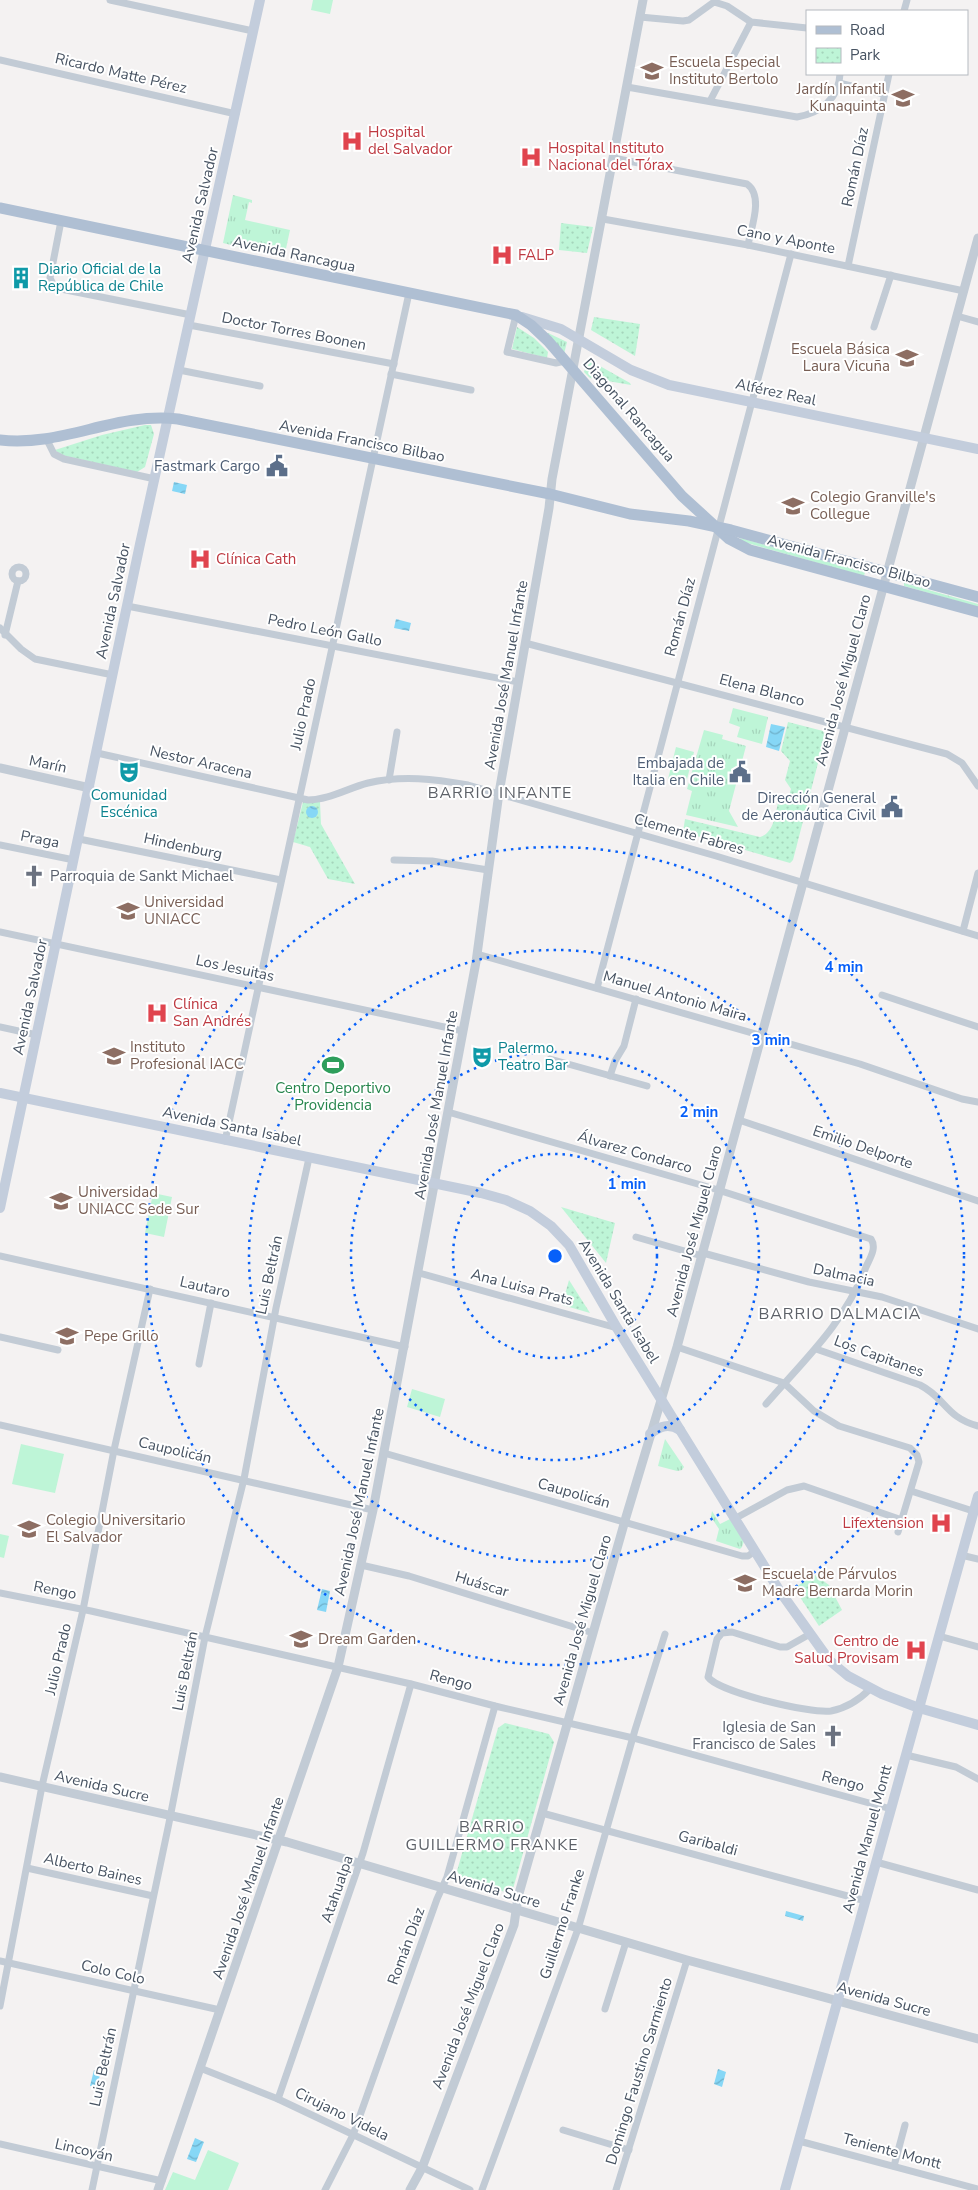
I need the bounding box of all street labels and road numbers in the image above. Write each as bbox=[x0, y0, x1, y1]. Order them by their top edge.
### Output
street label: Ricardo Matte Pérez bbox=[53, 48, 189, 98]
street label: Román Díaz bbox=[837, 125, 873, 209]
street label: Avenida Salvador bbox=[177, 145, 223, 265]
street label: Cano y Aponte bbox=[735, 220, 837, 258]
street label: Avenida Rancagua bbox=[231, 231, 357, 277]
street label: Doctor Torres Boonen bbox=[220, 307, 368, 355]
street label: Diagonal Rancagua bbox=[579, 354, 679, 466]
street label: Alférez Real bbox=[734, 374, 819, 410]
street label: Avenida Francisco Bilbao bbox=[278, 415, 446, 467]
street label: Avenida Francisco Bilbao bbox=[765, 530, 933, 592]
street label: Avenida Salvador bbox=[91, 541, 135, 661]
street label: Román Díaz bbox=[660, 575, 700, 659]
street label: Avenida José Manuel Infante bbox=[479, 579, 533, 771]
street label: Avenida José Miguel Claro bbox=[810, 592, 876, 768]
street label: Pedro León Gallo bbox=[266, 609, 384, 651]
street label: Elena Blanco bbox=[717, 669, 807, 711]
street label: Julio Prado bbox=[285, 676, 320, 753]
street label: Nestor Aracena bbox=[148, 741, 254, 783]
street label: Marín bbox=[27, 750, 69, 778]
street label: Clemente Fabres bbox=[632, 809, 746, 859]
street label: Praga bbox=[19, 825, 61, 853]
street label: Hindenburg bbox=[142, 828, 224, 864]
street label: Avenida Salvador bbox=[8, 937, 52, 1057]
street label: Los Jesuitas bbox=[194, 950, 276, 986]
street label: Manuel Antonio Maira bbox=[601, 966, 749, 1026]
street label: Avenida José Manuel Infante bbox=[409, 1009, 463, 1201]
street label: Avenida Santa Isabel bbox=[161, 1101, 304, 1151]
street label: Emilio Delporte bbox=[810, 1120, 916, 1174]
street label: Álvarez Condarco bbox=[575, 1126, 695, 1178]
street label: Avenida José Miguel Claro bbox=[661, 1143, 727, 1319]
street label: Luis Beltrán bbox=[251, 1234, 287, 1316]
street label: Avenida Santa Isabel bbox=[574, 1235, 664, 1367]
street label: Dalmacia bbox=[811, 1259, 877, 1291]
street label: Ana Luisa Prats bbox=[469, 1264, 575, 1310]
street label: Lautaro bbox=[178, 1271, 232, 1303]
street label: Los Capitanes bbox=[831, 1330, 927, 1382]
street label: Avenida José Manuel Infante bbox=[329, 1406, 389, 1598]
street label: Caupolicán bbox=[136, 1432, 214, 1468]
street label: Caupolicán bbox=[535, 1473, 613, 1513]
street label: Avenida José Miguel Claro bbox=[548, 1532, 616, 1708]
street label: Huáscar bbox=[453, 1566, 512, 1602]
street label: Rengo bbox=[32, 1576, 78, 1604]
street label: Julio Prado bbox=[40, 1621, 76, 1698]
street label: Luis Beltrán bbox=[168, 1630, 202, 1712]
street label: Rengo bbox=[427, 1665, 475, 1695]
street label: Avenida Manuel Montt bbox=[838, 1762, 897, 1915]
street label: Avenida Sucre bbox=[53, 1765, 151, 1807]
street label: Rengo bbox=[819, 1766, 867, 1796]
street label: Avenida José Manuel Infante bbox=[207, 1794, 289, 1982]
street label: Garibaldi bbox=[676, 1825, 740, 1861]
street label: Alberto Baines bbox=[42, 1848, 144, 1890]
street label: Atahualpa bbox=[316, 1853, 358, 1925]
street label: Avenida Sucre bbox=[445, 1865, 543, 1913]
street label: Guillermo Franke bbox=[535, 1866, 589, 1982]
street label: Román Díaz bbox=[383, 1905, 429, 1987]
street label: Avenida José Miguel Claro bbox=[427, 1920, 509, 2092]
street label: Colo Colo bbox=[79, 1955, 147, 1989]
street label: Domingo Faustino Sarmiento bbox=[601, 1975, 677, 2167]
street label: Avenida Sucre bbox=[835, 1977, 933, 2021]
street label: Luis Beltrán bbox=[85, 2026, 121, 2108]
street label: Cirujano Videla bbox=[292, 2083, 392, 2145]
street label: Teniente Montt bbox=[840, 2128, 944, 2174]
street label: Lincoyán bbox=[53, 2134, 115, 2166]

